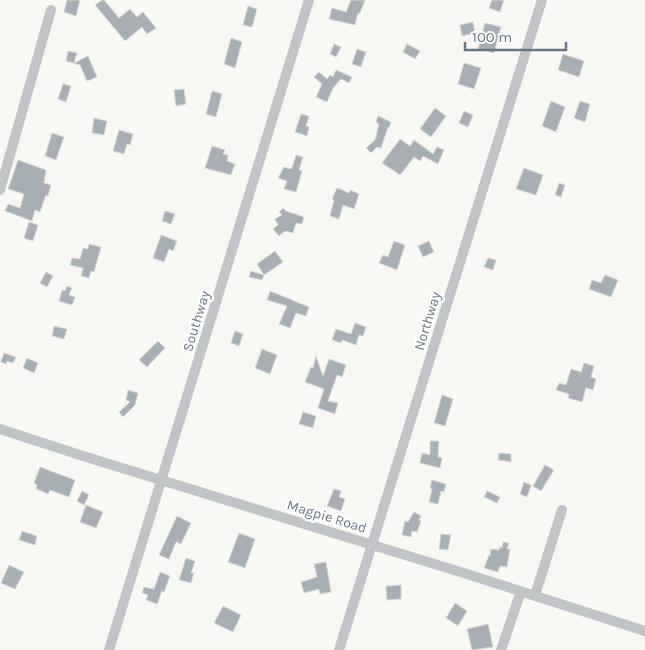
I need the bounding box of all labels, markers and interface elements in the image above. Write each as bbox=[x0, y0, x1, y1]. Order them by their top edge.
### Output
scale bar bbox=[465, 20, 566, 52]
text: 100 m bbox=[472, 28, 512, 46]
street label: Southway bbox=[179, 288, 214, 354]
street label: Northway bbox=[411, 289, 445, 352]
street label: Magpie Road bbox=[285, 496, 369, 537]

